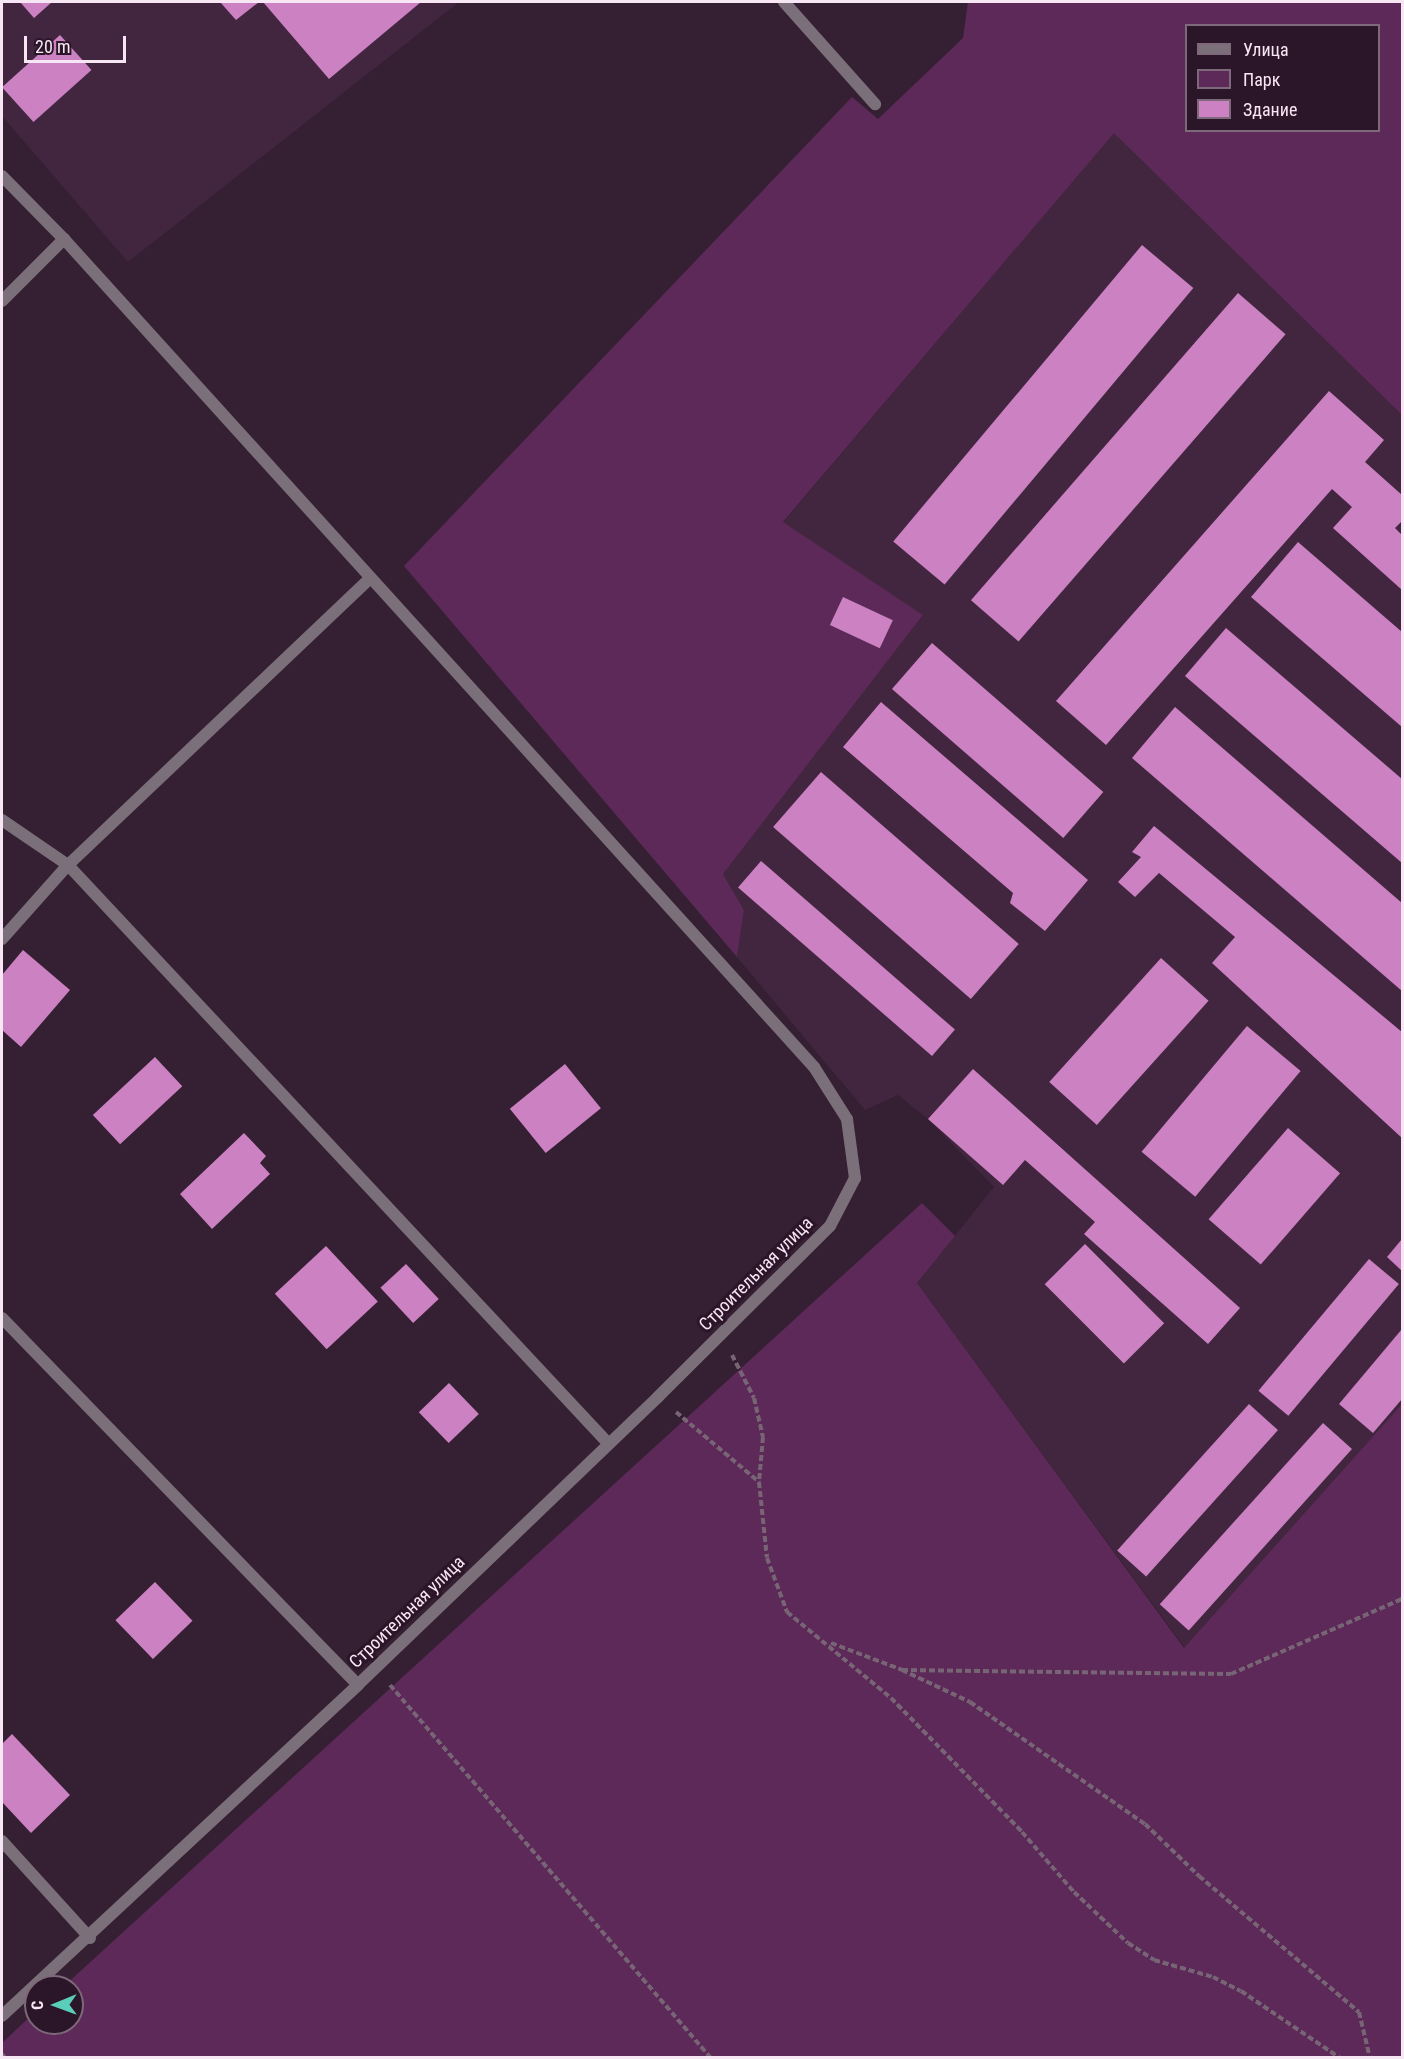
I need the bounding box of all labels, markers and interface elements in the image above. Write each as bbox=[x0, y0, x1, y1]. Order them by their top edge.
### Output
scale bar bbox=[27, 24, 129, 62]
legend bbox=[1185, 24, 1380, 132]
text: 20 m bbox=[35, 36, 70, 57]
text: Улица bbox=[1243, 39, 1289, 60]
text: Парк bbox=[1243, 69, 1280, 90]
text: Здание bbox=[1243, 99, 1297, 120]
street label: Строительная улица bbox=[695, 1213, 817, 1335]
street label: Строительная улица bbox=[345, 1551, 469, 1673]
north arrow bbox=[24, 1975, 84, 2035]
text: С bbox=[28, 2001, 47, 2010]

